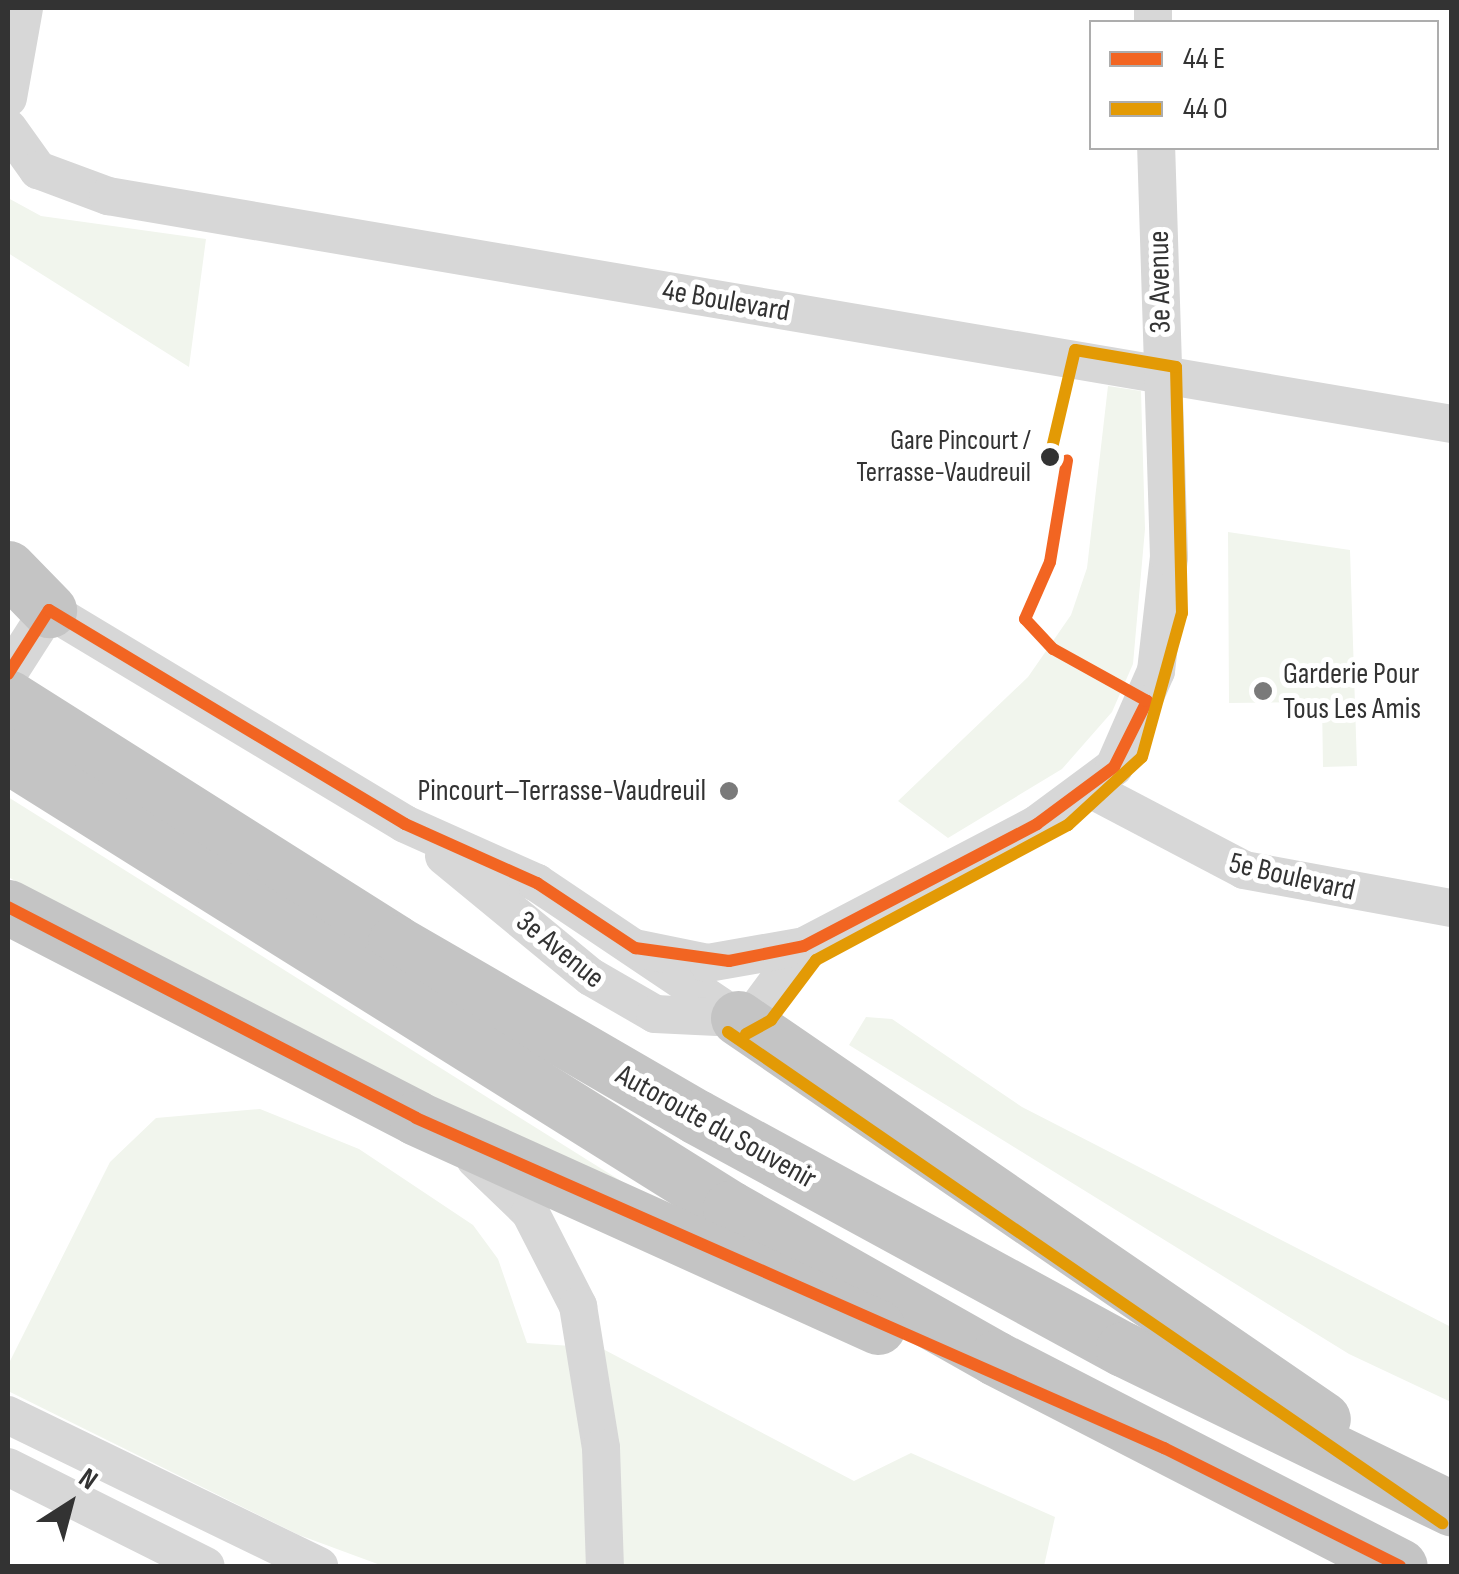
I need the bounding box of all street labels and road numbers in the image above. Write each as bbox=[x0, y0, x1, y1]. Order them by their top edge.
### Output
street label: 3e Avenue bbox=[1141, 230, 1179, 334]
street label: 4e Boulevard bbox=[660, 272, 792, 330]
street label: 5e Boulevard bbox=[1226, 845, 1358, 909]
street label: 3e Avenue bbox=[509, 904, 611, 996]
street label: Autoroute du Souvenir bbox=[609, 1057, 823, 1197]

